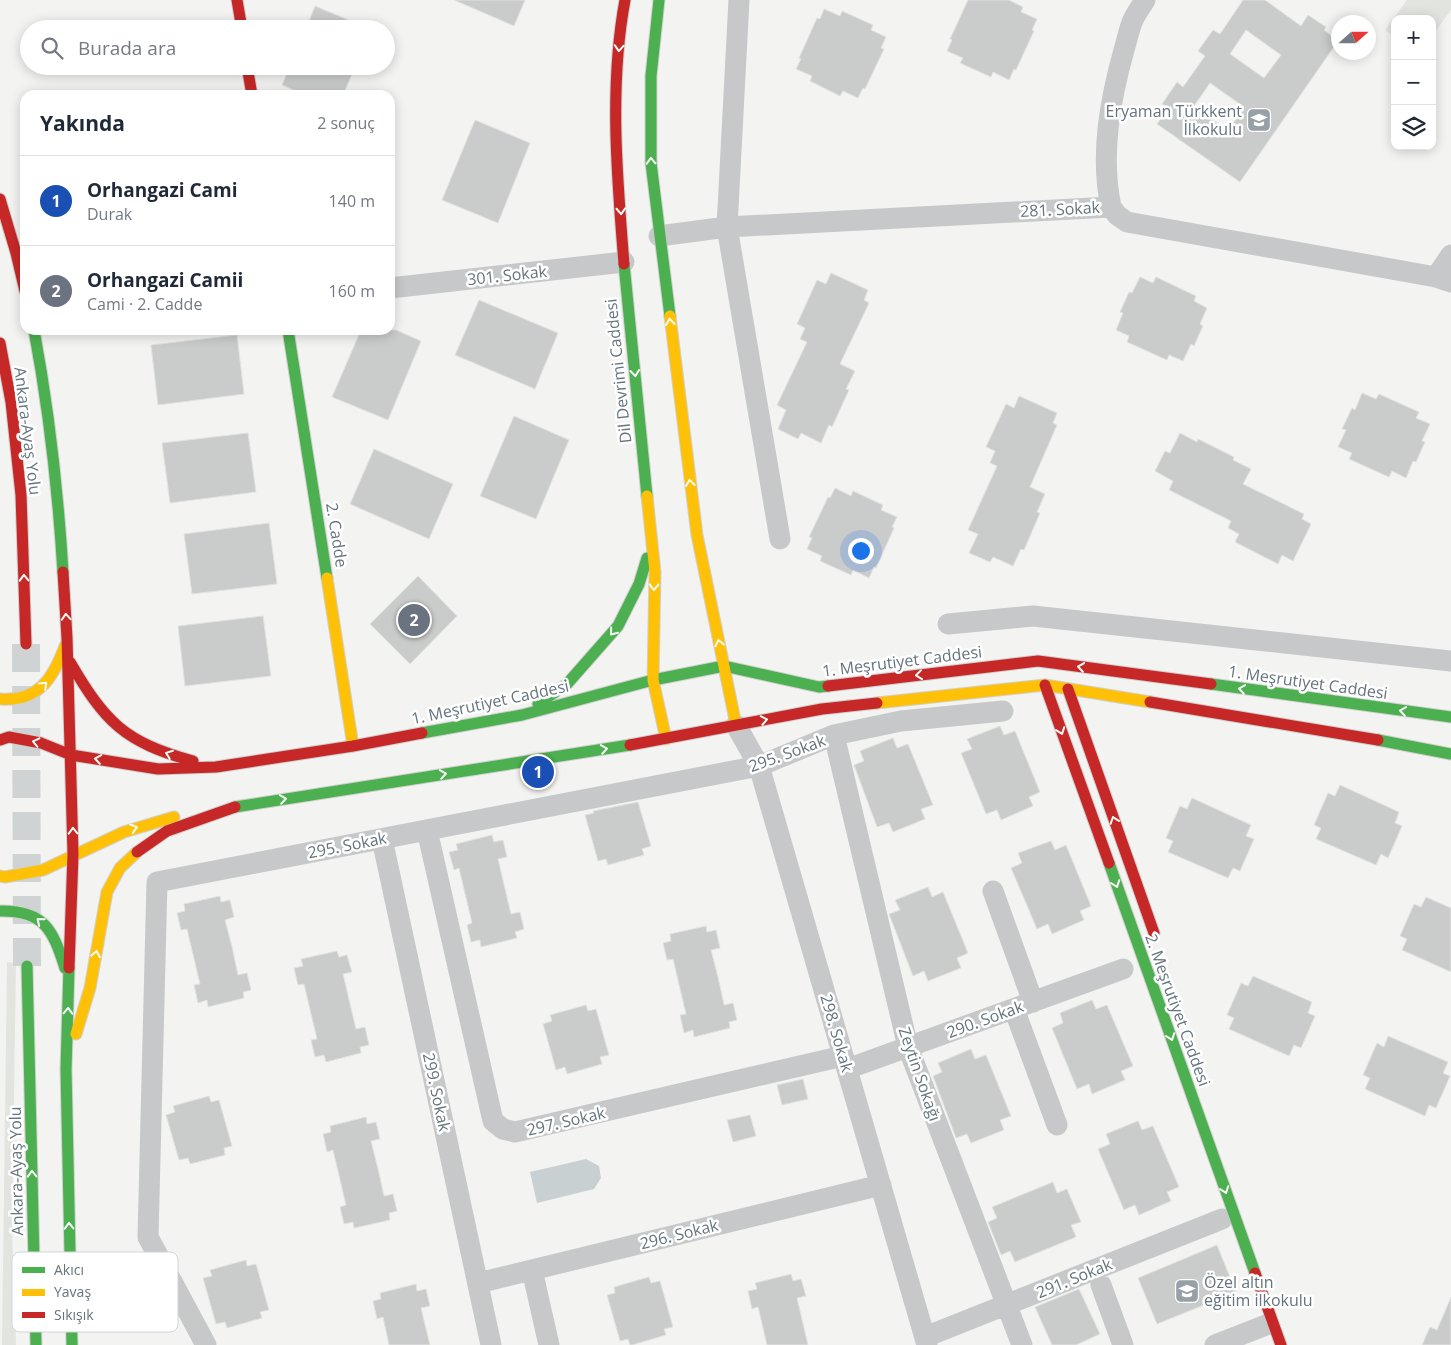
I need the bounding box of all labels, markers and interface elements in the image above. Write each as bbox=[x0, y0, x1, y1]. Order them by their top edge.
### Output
north arrow bbox=[1331, 15, 1376, 60]
map controls bbox=[1391, 15, 1436, 150]
button: + bbox=[1391, 15, 1436, 60]
search box bbox=[20, 20, 395, 75]
icon: search bbox=[38, 34, 66, 62]
text: Burada ara bbox=[78, 35, 176, 61]
one-way arrow bbox=[614, 45, 625, 53]
button: − bbox=[1391, 60, 1436, 105]
place label: Eryaman Türkkent İlkokulu bbox=[1106, 100, 1242, 140]
button: layers bbox=[1391, 105, 1436, 150]
school or university icon: Eryaman Türkkent İlkokulu bbox=[1246, 107, 1272, 133]
text: Yakında bbox=[40, 109, 125, 137]
text: 2 sonuç bbox=[317, 112, 375, 134]
one-way arrow bbox=[646, 157, 656, 164]
text: Orhangazi Cami bbox=[87, 177, 237, 203]
text: 1 bbox=[51, 190, 61, 212]
text: 140 m bbox=[329, 190, 375, 212]
street label: 281. Sokak bbox=[1020, 196, 1101, 222]
text: Durak bbox=[87, 203, 132, 225]
one-way arrow bbox=[615, 207, 626, 215]
street label: 301. Sokak bbox=[466, 260, 548, 290]
text: Orhangazi Camii bbox=[87, 267, 243, 293]
text: 2 bbox=[51, 280, 61, 302]
text: 160 m bbox=[329, 280, 375, 302]
text: Cami · 2. Cadde bbox=[87, 293, 202, 315]
street label: Dil Devrimi Caddesi bbox=[599, 298, 637, 444]
one-way arrow bbox=[665, 318, 676, 326]
street label: Ankara-Ayaş Yolu bbox=[9, 366, 47, 496]
one-way arrow bbox=[629, 369, 640, 377]
one-way arrow bbox=[685, 479, 696, 487]
street label: 2. Cadde bbox=[321, 501, 353, 569]
your location bbox=[848, 538, 874, 564]
one-way arrow bbox=[19, 573, 29, 581]
one-way arrow bbox=[649, 583, 660, 591]
pin: 2 bbox=[398, 601, 430, 639]
one-way arrow bbox=[61, 612, 72, 620]
one-way arrow bbox=[611, 626, 619, 635]
one-way arrow bbox=[715, 639, 725, 648]
street label: 1. Meşrutiyet Caddesi bbox=[821, 640, 983, 682]
street label: 1. Meşrutiyet Caddesi bbox=[1227, 660, 1389, 704]
one-way arrow bbox=[1076, 662, 1084, 673]
one-way arrow bbox=[915, 669, 923, 680]
street label: 1. Meşrutiyet Caddesi bbox=[409, 675, 571, 729]
one-way arrow bbox=[38, 682, 47, 691]
one-way arrow bbox=[1237, 684, 1245, 695]
one-way arrow bbox=[1398, 706, 1406, 717]
one-way arrow bbox=[759, 715, 768, 726]
one-way arrow bbox=[1055, 726, 1065, 735]
street label: 295. Sokak bbox=[746, 729, 829, 777]
one-way arrow bbox=[32, 738, 41, 748]
one-way arrow bbox=[599, 744, 608, 754]
one-way arrow bbox=[165, 750, 174, 760]
pin: 1 bbox=[522, 753, 554, 791]
one-way arrow bbox=[94, 755, 103, 765]
one-way arrow bbox=[440, 769, 448, 780]
one-way arrow bbox=[279, 794, 287, 805]
one-way arrow bbox=[1110, 817, 1120, 825]
one-way arrow bbox=[129, 824, 138, 834]
street label: 295. Sokak bbox=[306, 826, 389, 863]
one-way arrow bbox=[68, 827, 78, 835]
one-way arrow bbox=[1110, 879, 1120, 888]
one-way arrow bbox=[36, 918, 45, 927]
street label: 2. Meşrutiyet Caddesi bbox=[1140, 931, 1216, 1089]
one-way arrow bbox=[91, 950, 101, 958]
street label: 298. Sokak bbox=[815, 992, 859, 1075]
street label: 290. Sokak bbox=[944, 995, 1027, 1043]
one-way arrow bbox=[62, 1007, 73, 1015]
street label: Zeytin Sokağı bbox=[894, 1024, 946, 1124]
one-way arrow bbox=[1165, 1032, 1175, 1041]
street label: 299. Sokak bbox=[418, 1051, 456, 1134]
street label: 297. Sokak bbox=[525, 1101, 608, 1141]
street label: Ankara-Ayaş Yolu bbox=[4, 1106, 28, 1236]
one-way arrow bbox=[27, 1170, 37, 1178]
one-way arrow bbox=[1220, 1185, 1230, 1194]
street label: 296. Sokak bbox=[638, 1214, 721, 1254]
one-way arrow bbox=[64, 1222, 75, 1230]
legend bbox=[12, 1252, 178, 1332]
street label: 291. Sokak bbox=[1033, 1253, 1116, 1303]
text: Akıcı bbox=[54, 1260, 84, 1279]
place label: Özel altın eğitim ilkokulu bbox=[1204, 1271, 1313, 1311]
school or university icon: Özel altın eğitim ilkokulu bbox=[1174, 1278, 1200, 1304]
text: Yavaş bbox=[54, 1282, 91, 1301]
text: Sıkışık bbox=[54, 1305, 94, 1324]

